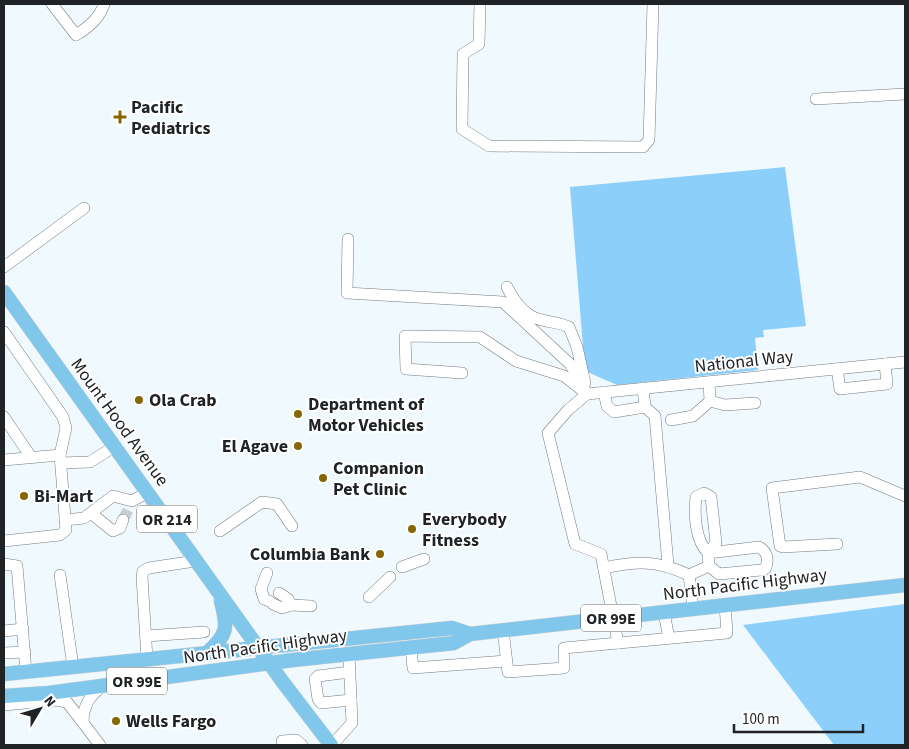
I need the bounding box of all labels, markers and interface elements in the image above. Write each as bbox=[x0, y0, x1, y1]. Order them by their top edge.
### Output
place label: Pacific Pediatrics bbox=[131, 95, 211, 141]
marker: Pacific Pediatrics bbox=[113, 110, 127, 124]
street label: National Way bbox=[693, 344, 795, 379]
street label: Mount Hood Avenue bbox=[65, 353, 175, 491]
place label: Ola Crab bbox=[149, 388, 216, 413]
place label: Department of Motor Vehicles bbox=[308, 392, 425, 438]
marker: Ola Crab bbox=[133, 394, 145, 406]
marker: Department of Motor Vehicles bbox=[292, 408, 304, 420]
place label: El Agave bbox=[222, 434, 288, 459]
marker: El Agave bbox=[292, 440, 304, 452]
place label: Companion Pet Clinic bbox=[333, 456, 424, 502]
marker: Companion Pet Clinic bbox=[317, 472, 329, 484]
place label: Bi-Mart bbox=[34, 484, 93, 509]
marker: Bi-Mart bbox=[18, 490, 30, 502]
road number: OR 214 bbox=[137, 506, 197, 532]
place label: Everybody Fitness bbox=[422, 507, 508, 553]
marker: Everybody Fitness bbox=[406, 523, 418, 535]
place label: Columbia Bank bbox=[250, 542, 370, 567]
marker: Columbia Bank bbox=[374, 548, 386, 560]
street label: North Pacific Highway bbox=[662, 562, 829, 607]
road number: OR 99E bbox=[581, 604, 641, 632]
street label: North Pacific Highway bbox=[182, 623, 349, 670]
road number: OR 99E bbox=[107, 668, 167, 694]
north arrow bbox=[15, 684, 65, 734]
text: N bbox=[39, 692, 60, 711]
scale bar bbox=[734, 702, 863, 734]
place label: Wells Fargo bbox=[126, 709, 216, 734]
text: 100 m bbox=[742, 709, 780, 730]
marker: Wells Fargo bbox=[110, 715, 122, 727]

